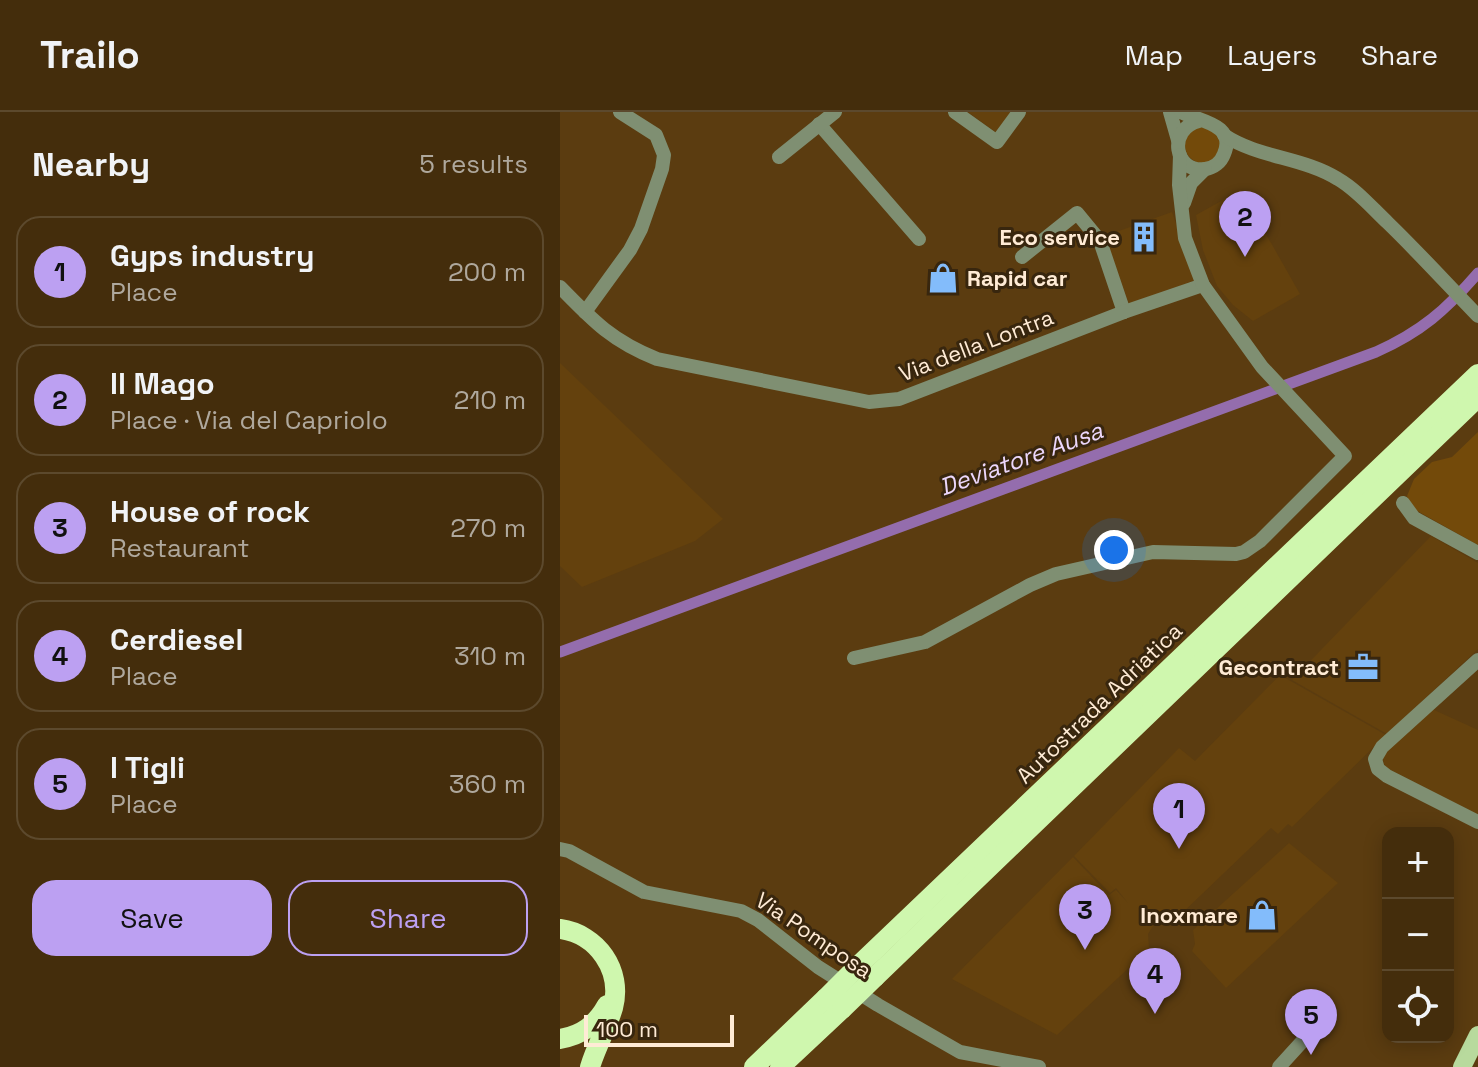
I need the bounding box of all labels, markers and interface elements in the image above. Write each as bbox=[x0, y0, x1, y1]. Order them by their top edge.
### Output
text: Trailo bbox=[40, 31, 140, 79]
text: Map bbox=[1125, 37, 1183, 73]
text: Layers bbox=[1227, 37, 1317, 73]
text: Share bbox=[1361, 37, 1438, 73]
text: Nearby bbox=[32, 143, 150, 186]
text: 5 results bbox=[419, 147, 528, 181]
pin: 2 bbox=[1219, 191, 1271, 257]
building icon: Eco service bbox=[1127, 220, 1161, 254]
place label: Eco service bbox=[999, 223, 1120, 251]
text: Gyps industry bbox=[110, 236, 314, 275]
text: 1 bbox=[54, 255, 66, 289]
text: 200 m bbox=[448, 255, 526, 289]
shop icon: Rapid car bbox=[926, 261, 960, 295]
place label: Rapid car bbox=[967, 264, 1068, 292]
text: Place bbox=[110, 275, 178, 309]
street label: Via della Lontra bbox=[895, 303, 1057, 387]
text: Il Mago bbox=[110, 364, 215, 403]
text: 2 bbox=[52, 383, 68, 417]
text: 210 m bbox=[454, 383, 526, 417]
text: Place · Via del Capriolo bbox=[110, 403, 388, 437]
water label: Deviatore Ausa bbox=[935, 415, 1107, 502]
text: House of rock bbox=[110, 492, 310, 531]
text: 3 bbox=[52, 511, 68, 545]
text: 270 m bbox=[450, 511, 526, 545]
your location bbox=[1094, 530, 1134, 570]
text: Restaurant bbox=[110, 531, 249, 565]
street label: Autostrada Adriatica bbox=[1010, 616, 1188, 789]
text: Cerdiesel bbox=[110, 620, 243, 659]
text: 4 bbox=[52, 639, 68, 673]
text: 310 m bbox=[454, 639, 526, 673]
office icon: Gecontract bbox=[1346, 650, 1380, 684]
place label: Gecontract bbox=[1219, 653, 1339, 681]
text: Place bbox=[110, 659, 178, 693]
text: I Tigli bbox=[110, 748, 185, 787]
text: 5 bbox=[52, 767, 68, 801]
text: 360 m bbox=[449, 767, 526, 801]
pin: 1 bbox=[1153, 783, 1205, 849]
text: Place bbox=[110, 787, 178, 821]
map controls bbox=[1382, 827, 1454, 1043]
button: + bbox=[1382, 827, 1454, 899]
button: Save bbox=[32, 880, 272, 956]
button: Share bbox=[288, 880, 528, 956]
pin: 3 bbox=[1059, 884, 1111, 950]
street label: Via Pomposa bbox=[750, 886, 878, 984]
shop icon: Inoxmare bbox=[1245, 898, 1279, 932]
button: − bbox=[1382, 899, 1454, 971]
place label: Inoxmare bbox=[1140, 901, 1238, 929]
pin: 4 bbox=[1129, 948, 1181, 1014]
button: locate bbox=[1382, 971, 1454, 1043]
pin: 5 bbox=[1285, 989, 1337, 1055]
scale bar bbox=[584, 1011, 734, 1047]
text: 100 m bbox=[596, 1015, 658, 1043]

